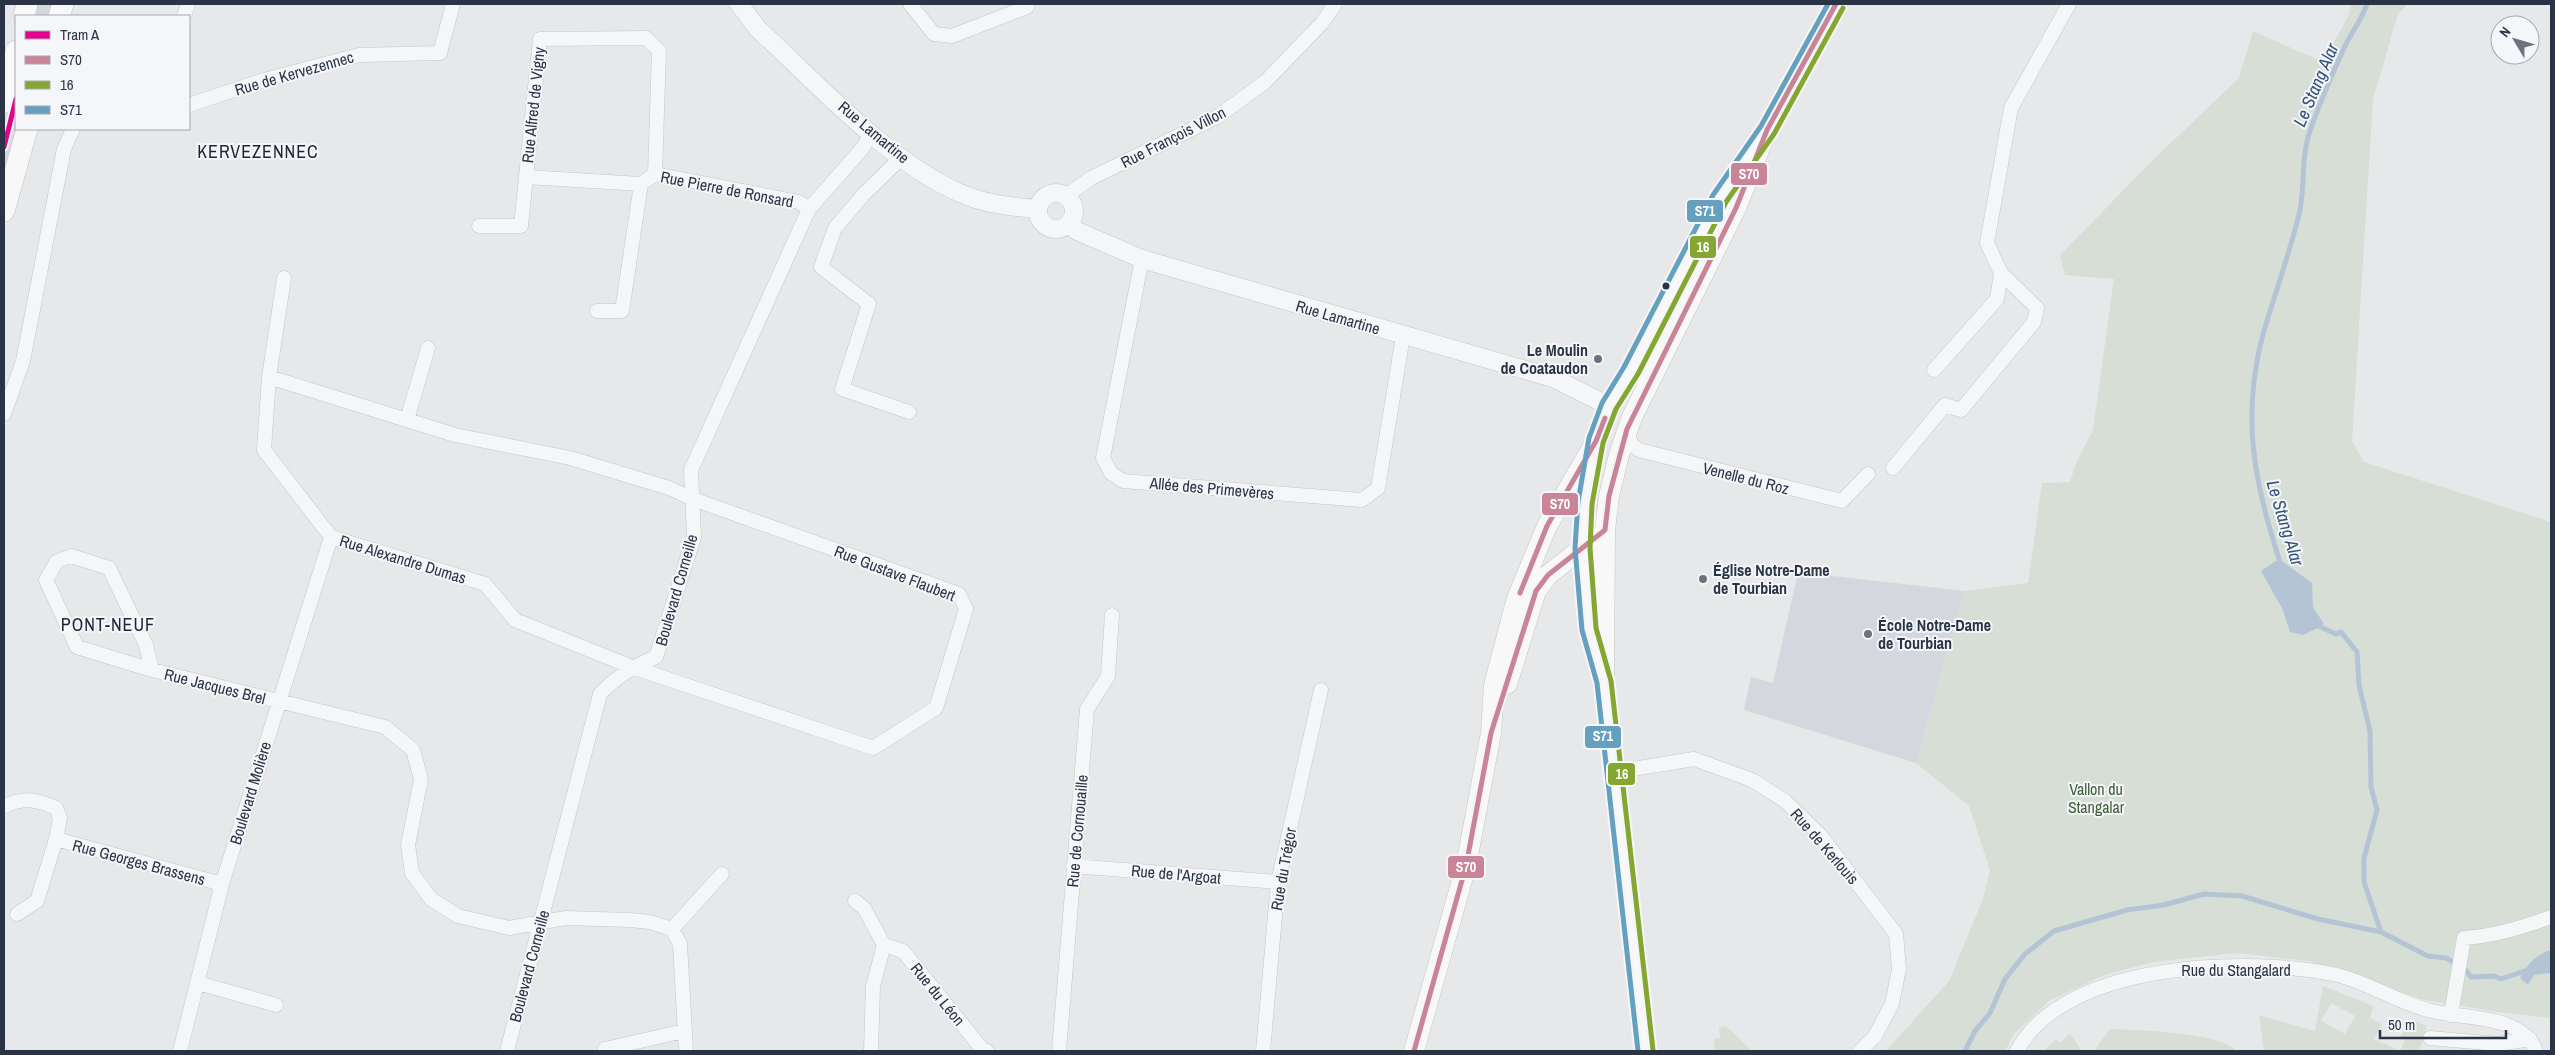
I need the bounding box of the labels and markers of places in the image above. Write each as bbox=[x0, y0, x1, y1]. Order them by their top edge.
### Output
unlabelled marker bbox=[1661, 281, 1671, 291]
place label: Le Moulin de Coataudon bbox=[1501, 339, 1588, 379]
marker: Le Moulin de Coataudon bbox=[1592, 353, 1604, 365]
place label: Église Notre-Dame de Tourbian bbox=[1713, 559, 1830, 599]
marker: Église Notre-Dame de Tourbian bbox=[1697, 573, 1709, 585]
place label: École Notre-Dame de Tourbian bbox=[1878, 614, 1991, 654]
marker: École Notre-Dame de Tourbian bbox=[1862, 628, 1874, 640]

